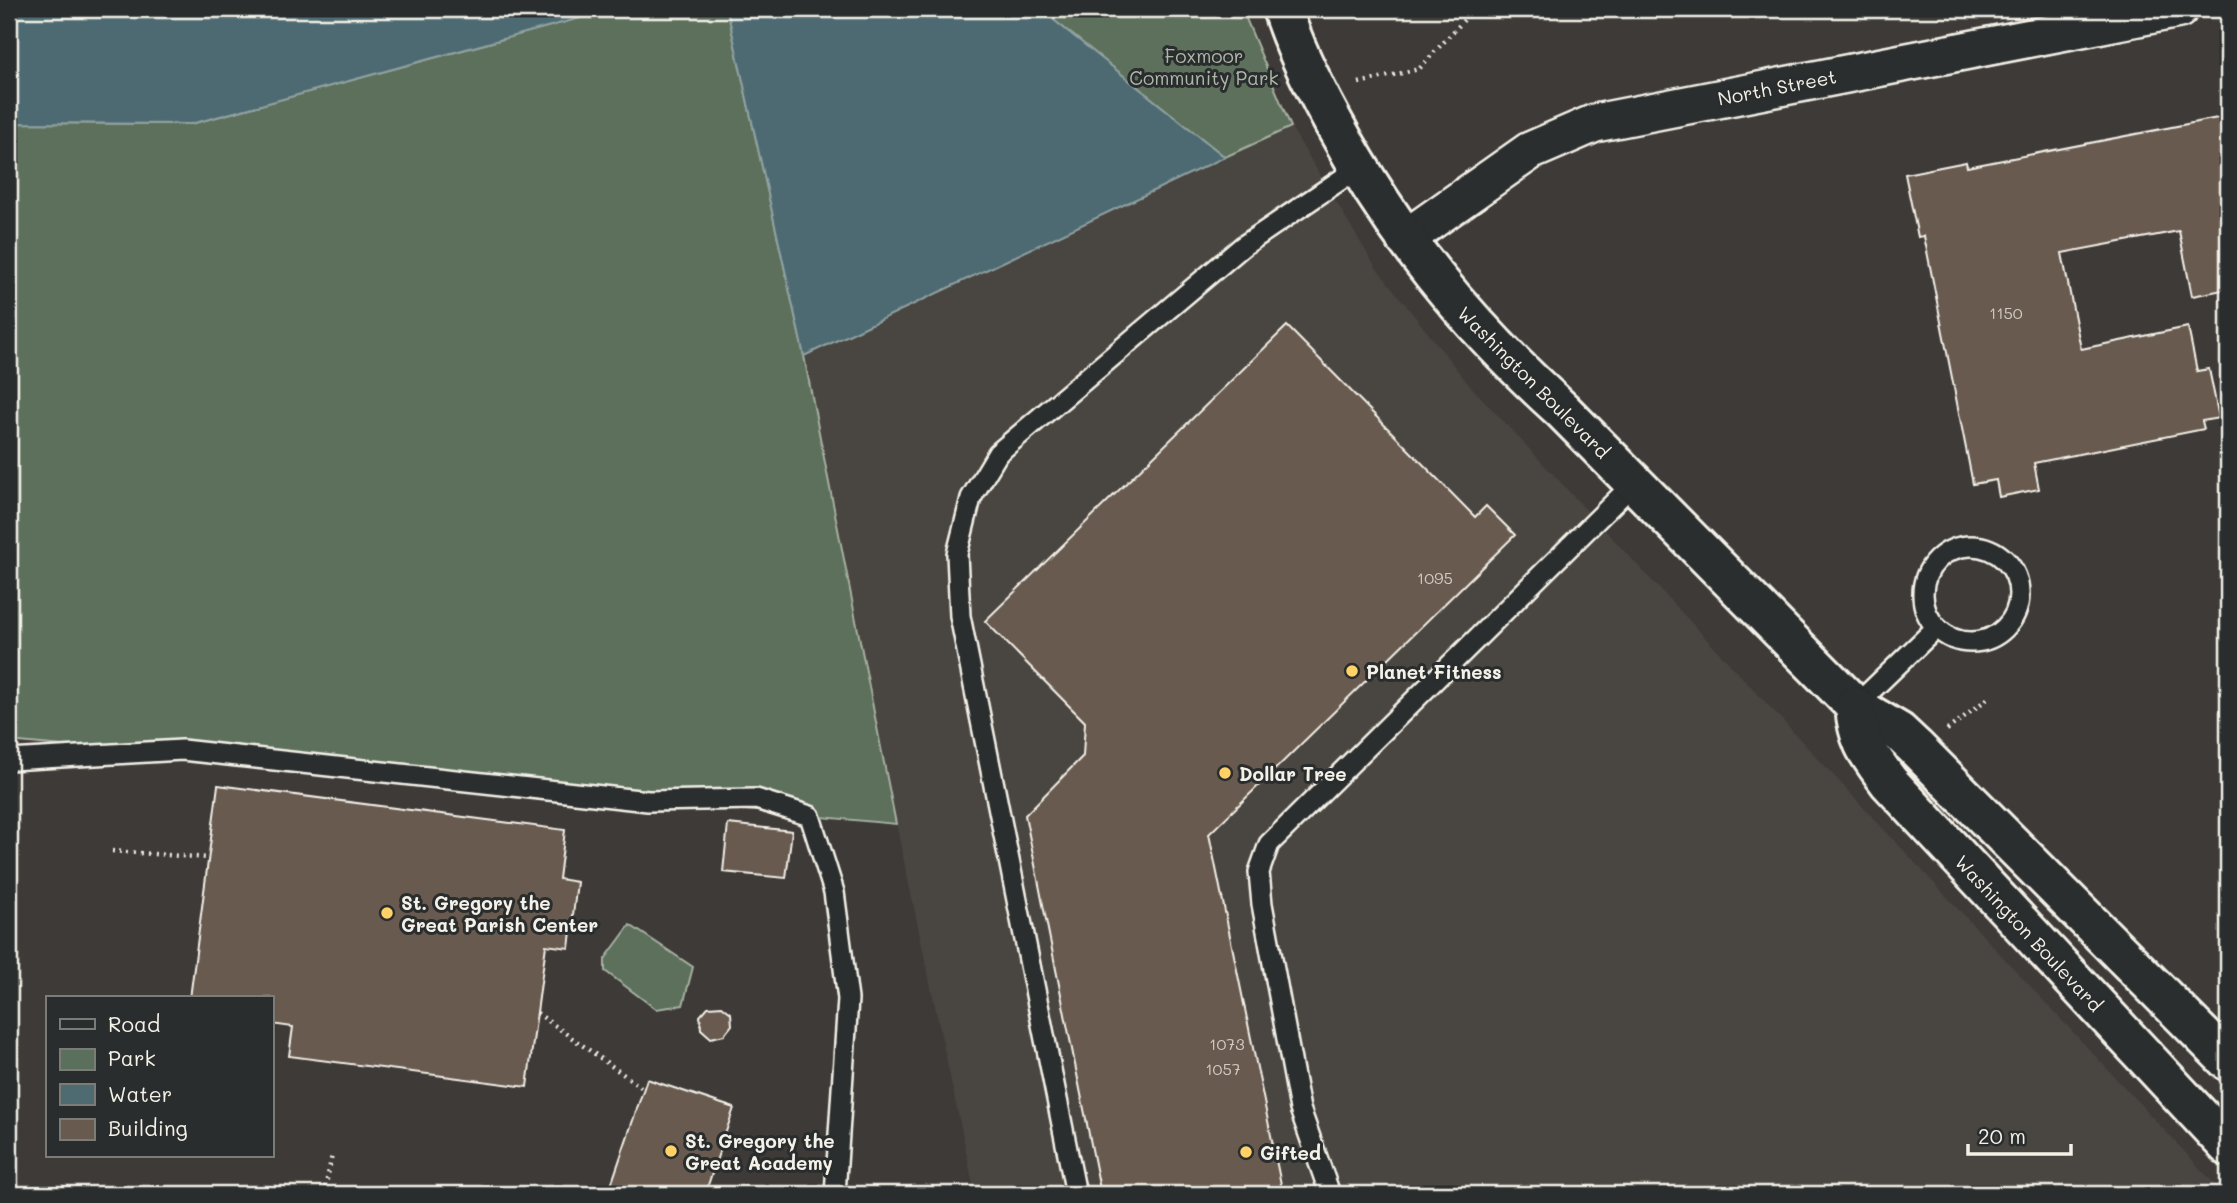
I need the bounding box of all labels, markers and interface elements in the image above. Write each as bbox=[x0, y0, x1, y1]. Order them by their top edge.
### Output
park label: Foxmoor Community Park bbox=[1129, 43, 1279, 90]
street label: North Street bbox=[1715, 63, 1839, 111]
street label: Washington Boulevard bbox=[1452, 300, 1616, 464]
house number: 1150 bbox=[1989, 302, 2023, 323]
house number: 1095 bbox=[1417, 567, 1453, 588]
place label: Planet Fitness bbox=[1366, 659, 1502, 684]
marker: Planet Fitness bbox=[1344, 663, 1360, 679]
place label: Dollar Tree bbox=[1239, 761, 1347, 786]
marker: Dollar Tree bbox=[1217, 765, 1233, 781]
street label: Washington Boulevard bbox=[1950, 849, 2108, 1017]
place label: St. Gregory the Great Parish Center bbox=[401, 890, 598, 937]
marker: St. Gregory the Great Parish Center bbox=[379, 905, 395, 921]
legend bbox=[46, 996, 273, 1158]
text: Road bbox=[108, 1010, 160, 1037]
house number: 1073 bbox=[1209, 1033, 1245, 1054]
text: Park bbox=[108, 1044, 156, 1071]
house number: 1057 bbox=[1205, 1058, 1241, 1079]
text: Water bbox=[108, 1080, 172, 1107]
scale bar bbox=[1968, 1112, 2071, 1156]
text: Building bbox=[108, 1114, 188, 1141]
text: 20 m bbox=[1978, 1122, 2026, 1149]
place label: St. Gregory the Great Academy bbox=[685, 1128, 835, 1175]
place label: Gifted bbox=[1260, 1140, 1321, 1165]
marker: St. Gregory the Great Academy bbox=[663, 1143, 679, 1159]
marker: Gifted bbox=[1238, 1144, 1254, 1160]

